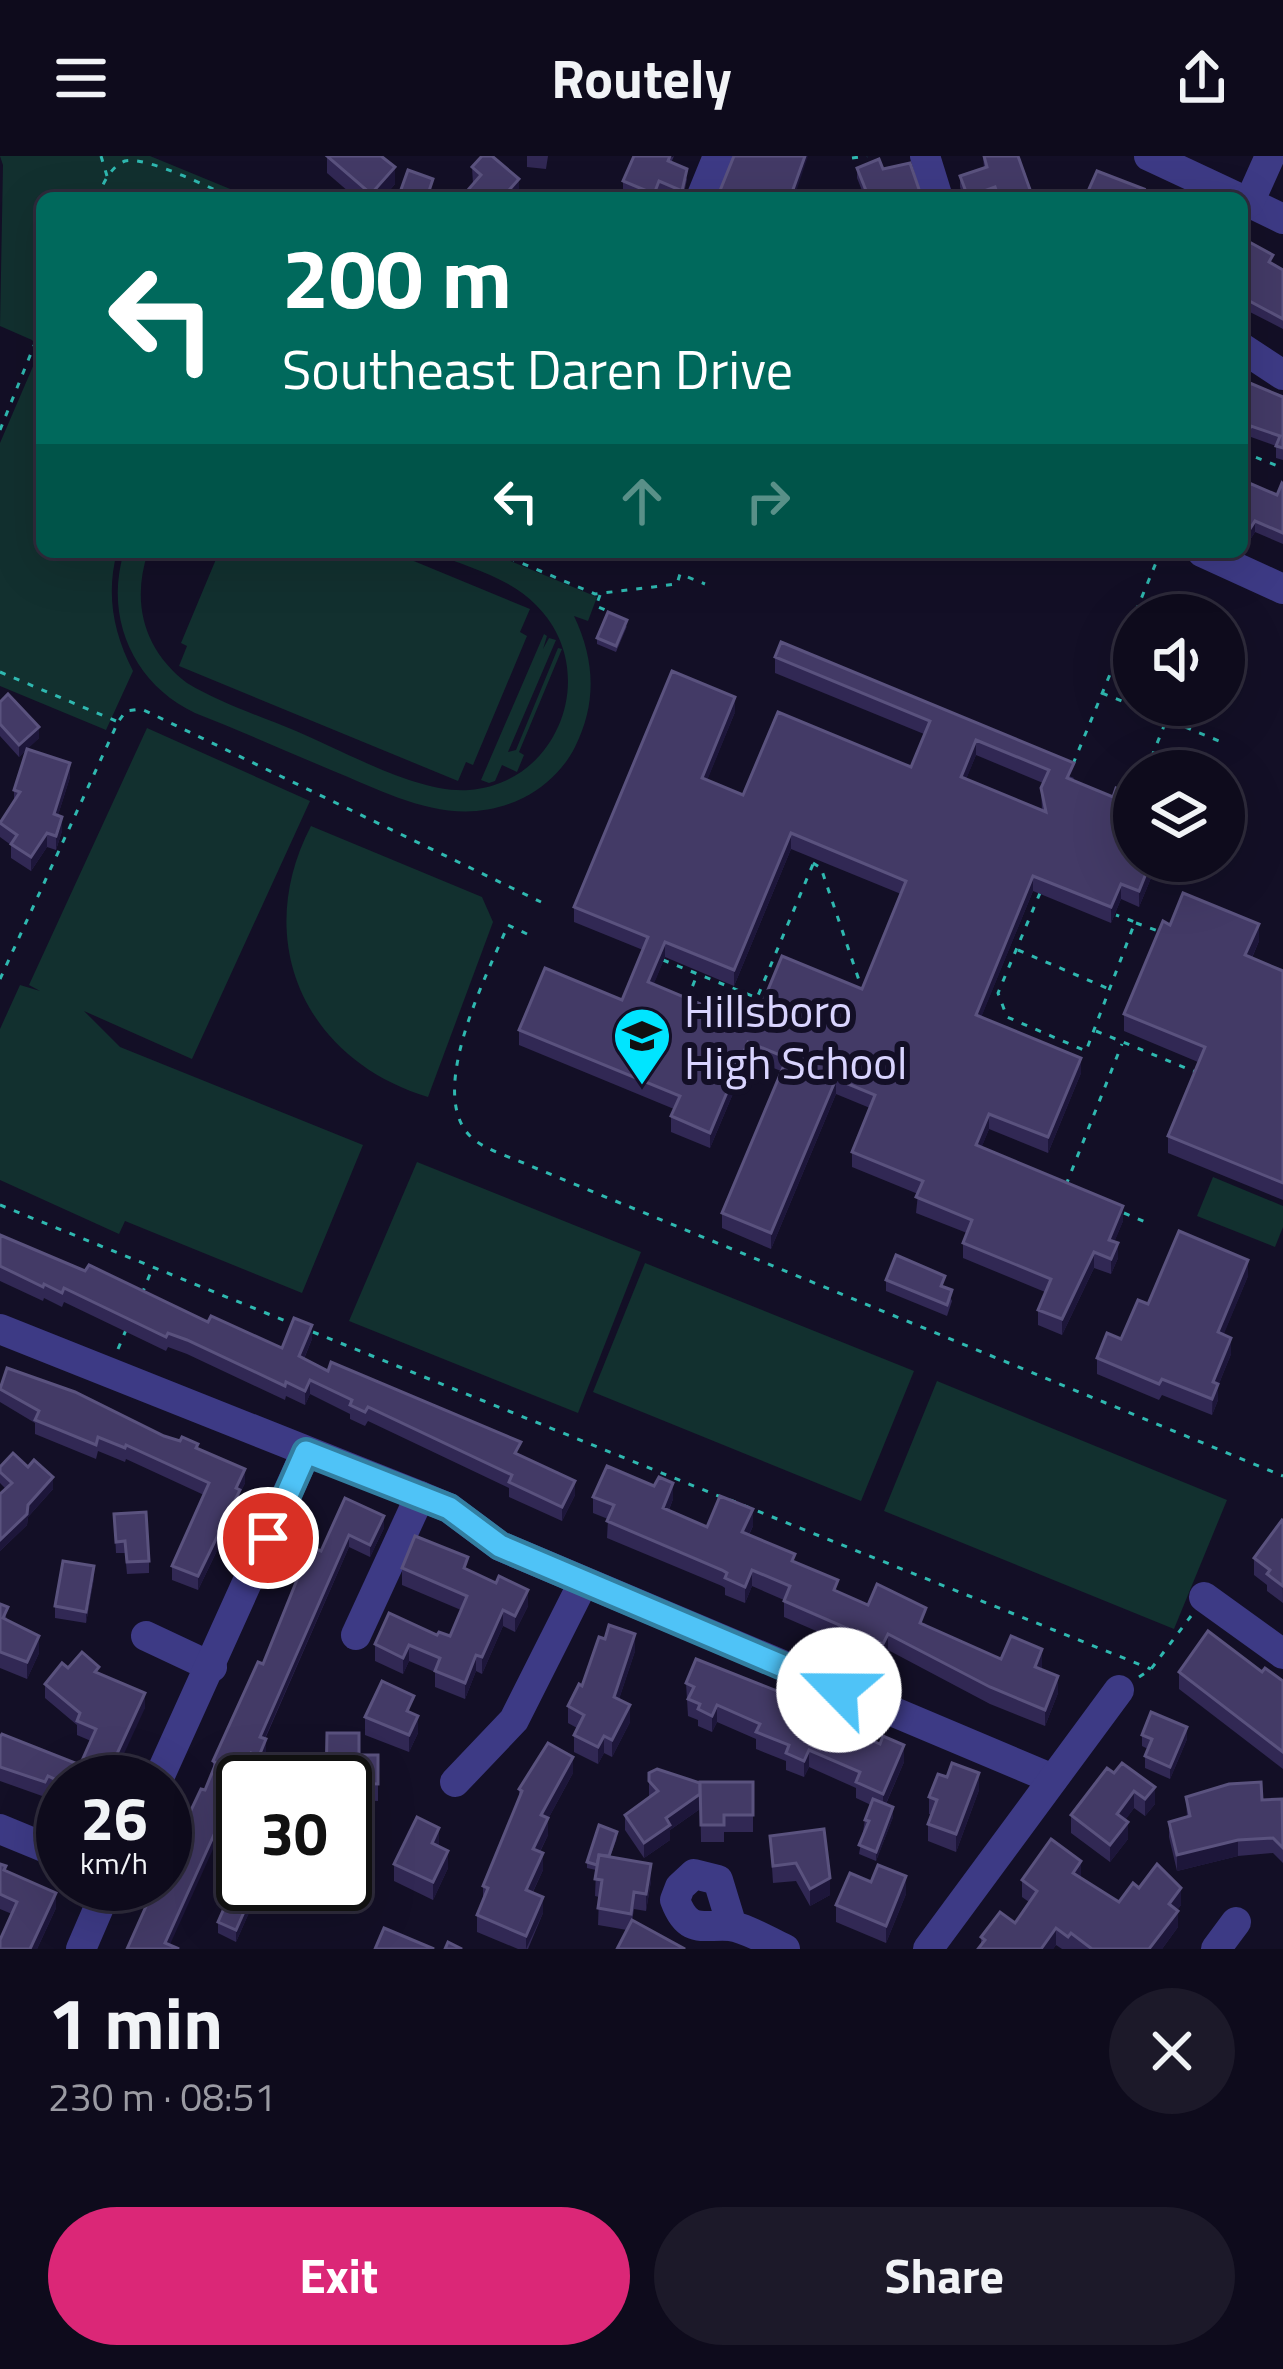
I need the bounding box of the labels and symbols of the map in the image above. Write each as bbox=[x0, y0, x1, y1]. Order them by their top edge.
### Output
place label: Hillsboro High School bbox=[684, 976, 908, 1096]
school or university icon: Hillsboro High School bbox=[611, 1005, 673, 1087]
pin bbox=[217, 1487, 319, 1589]
position arrow bbox=[776, 1627, 902, 1753]
speed limit sign: 30 bbox=[216, 1755, 372, 1911]

